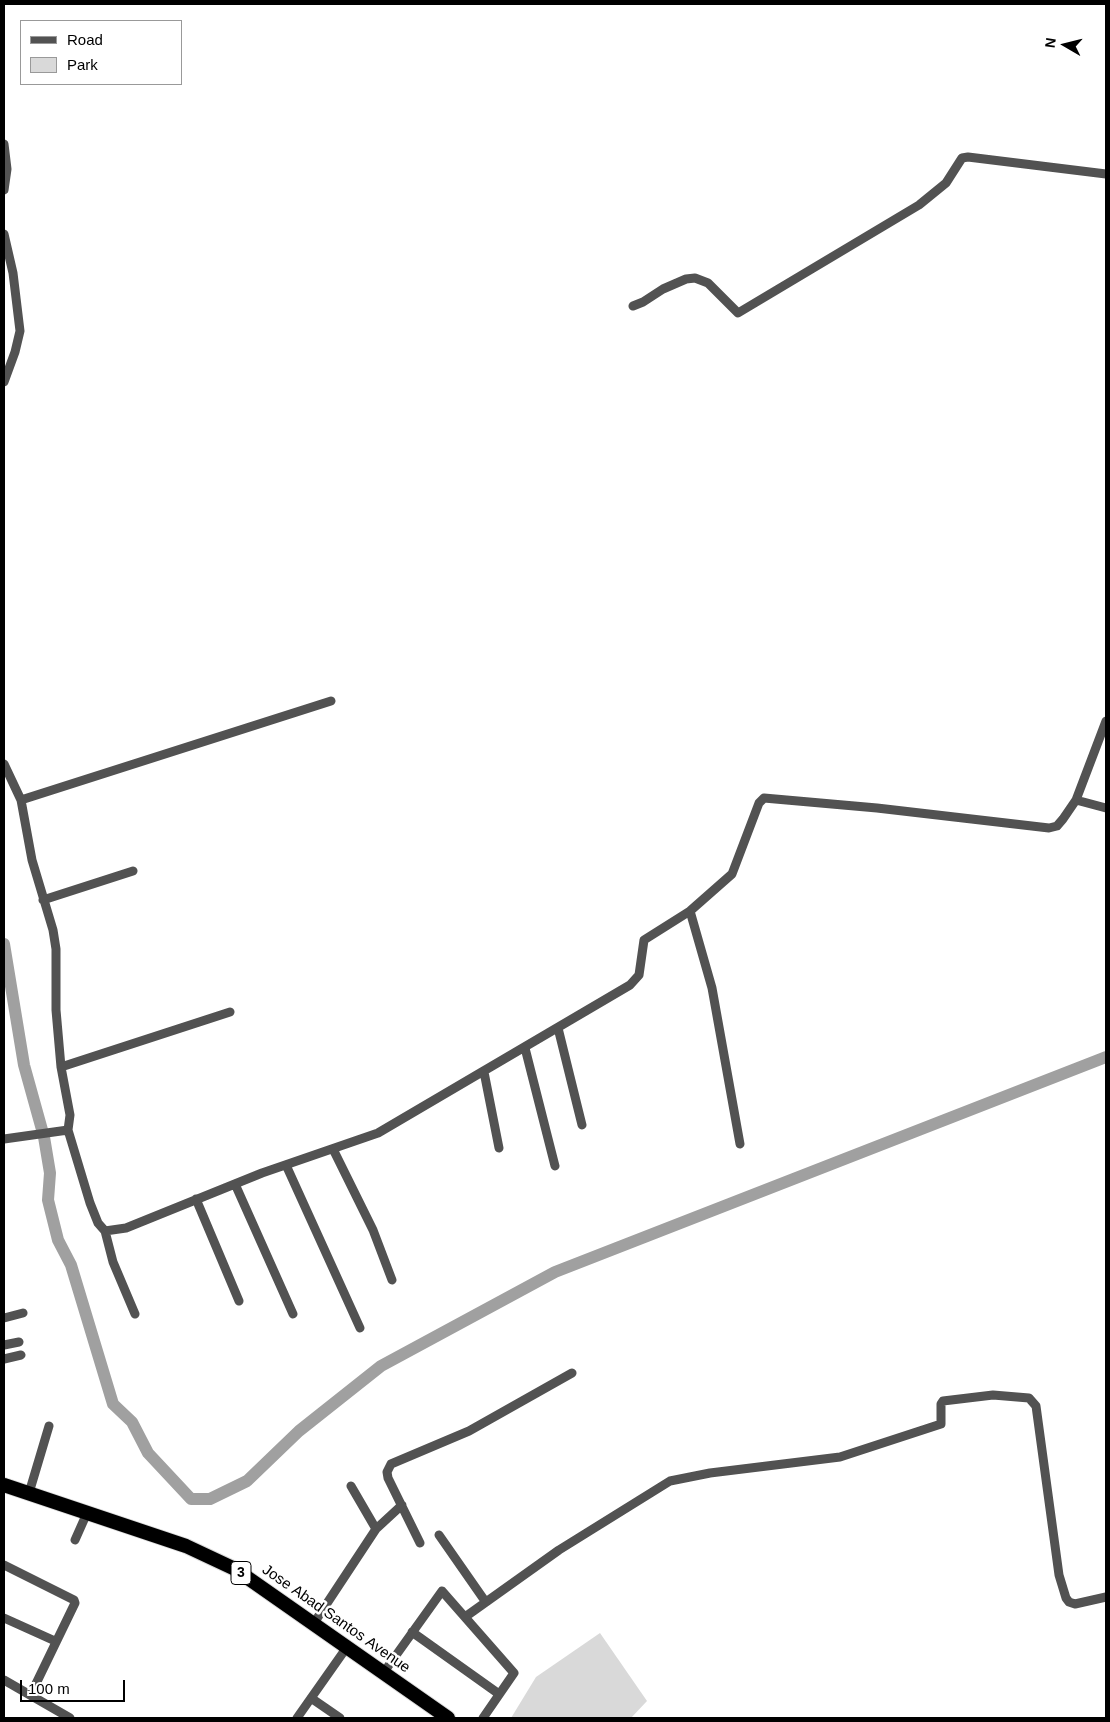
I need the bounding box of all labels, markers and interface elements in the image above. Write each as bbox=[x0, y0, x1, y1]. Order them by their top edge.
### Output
legend bbox=[20, 20, 182, 85]
north arrow bbox=[1040, 20, 1090, 70]
text: Road bbox=[67, 31, 103, 48]
text: N bbox=[1042, 37, 1059, 49]
text: Park bbox=[67, 56, 98, 73]
street label: Jose Abad Santos Avenue bbox=[259, 1561, 413, 1677]
road number: 3 bbox=[231, 1562, 251, 1585]
scale bar bbox=[22, 1670, 128, 1702]
text: 100 m bbox=[28, 1680, 70, 1697]

